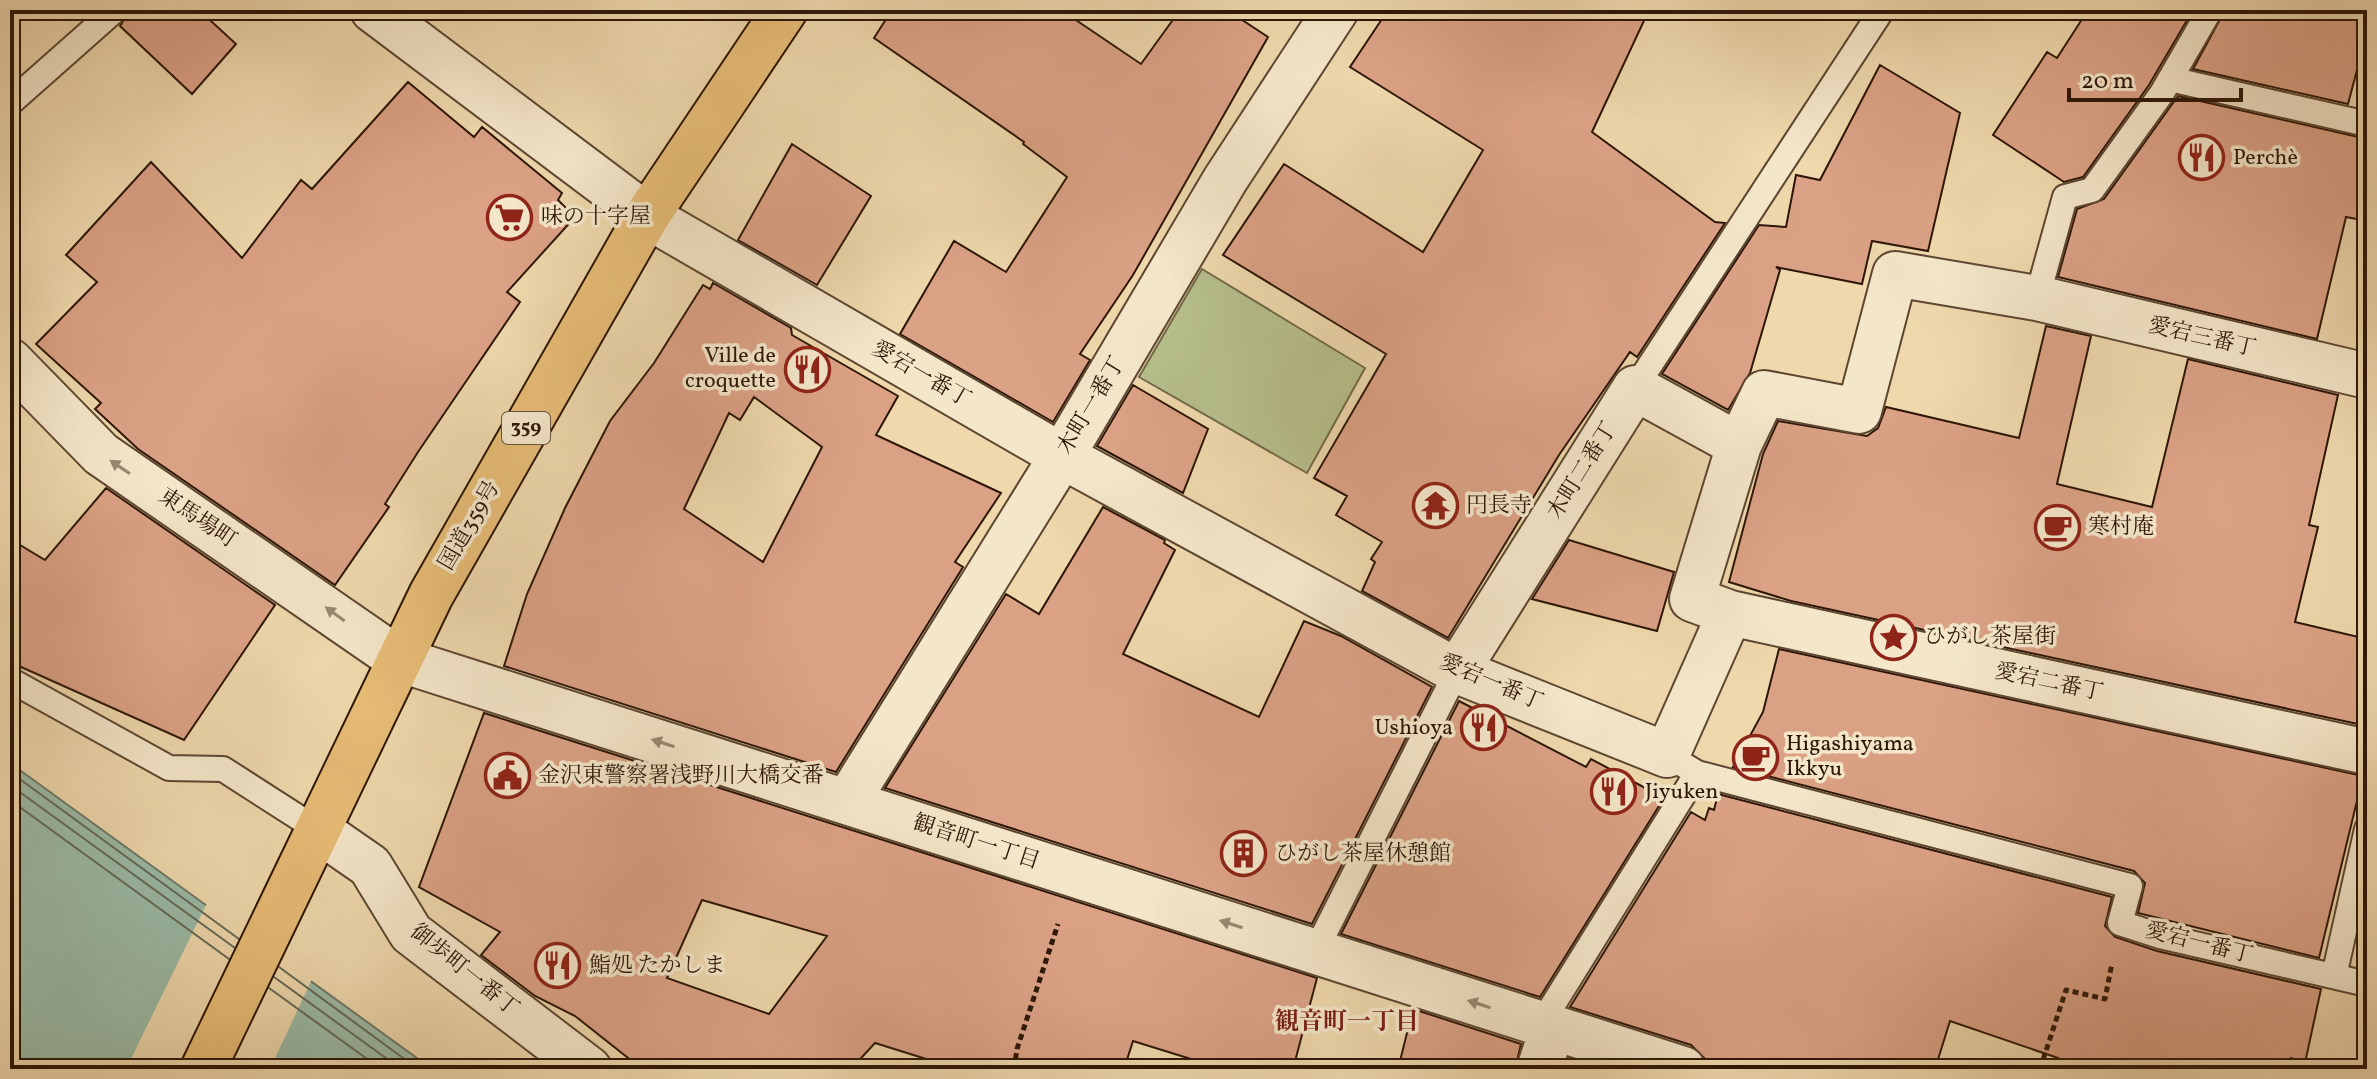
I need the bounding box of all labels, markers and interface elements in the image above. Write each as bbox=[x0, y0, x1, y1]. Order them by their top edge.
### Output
scale bar bbox=[2069, 52, 2241, 102]
text: 20 m bbox=[2081, 65, 2134, 99]
restaurant icon: Perchè bbox=[2178, 134, 2226, 182]
place label: Perchè bbox=[2233, 143, 2298, 174]
supermarket icon: 味の十字屋 bbox=[486, 193, 534, 241]
place label: 味の十字屋 bbox=[541, 202, 651, 233]
street label: 愛宕三番丁 bbox=[2145, 311, 2259, 365]
street label: 愛宕一番丁 bbox=[866, 334, 976, 416]
place label: Ville de croquette bbox=[685, 341, 776, 397]
restaurant icon: Ville de croquette bbox=[783, 345, 831, 393]
street label: 木町一番丁 bbox=[1050, 351, 1134, 461]
road number: 359 bbox=[502, 412, 550, 444]
street label: 木町二番丁 bbox=[1541, 416, 1625, 526]
one-way arrow bbox=[110, 460, 131, 475]
street label: 国道359号 bbox=[432, 475, 508, 577]
street label: 東馬場町 bbox=[152, 482, 242, 556]
temple icon: 円長寺 bbox=[1411, 482, 1459, 530]
place label: 円長寺 bbox=[1466, 491, 1532, 522]
cafe icon: 寒村庵 bbox=[2033, 503, 2081, 551]
place label: 寒村庵 bbox=[2088, 512, 2154, 543]
one-way arrow bbox=[324, 607, 345, 622]
place icon: ひがし茶屋街 bbox=[1869, 613, 1917, 661]
place label: ひがし茶屋街 bbox=[1924, 622, 2056, 653]
street label: 愛宕一番丁 bbox=[1434, 647, 1548, 719]
street label: 愛宕二番丁 bbox=[1992, 656, 2106, 710]
restaurant icon: Ushioya bbox=[1460, 704, 1508, 752]
place label: Ushioya bbox=[1375, 713, 1453, 744]
place label: Higashiyama Ikkyu bbox=[1786, 729, 1914, 785]
cafe icon: Higashiyama Ikkyu bbox=[1731, 733, 1779, 781]
one-way arrow bbox=[651, 737, 675, 749]
public building icon: 金沢東警察署浅野川大橋交番 bbox=[483, 752, 531, 800]
place label: 金沢東警察署浅野川大橋交番 bbox=[538, 761, 824, 792]
restaurant icon: Jiyuken bbox=[1590, 768, 1638, 816]
place label: Jiyuken bbox=[1645, 777, 1718, 808]
street label: 観音町一丁目 bbox=[908, 808, 1044, 878]
building icon: ひがし茶屋休憩館 bbox=[1220, 830, 1268, 878]
place label: ひがし茶屋休憩館 bbox=[1275, 839, 1451, 870]
street label: 愛宕一番丁 bbox=[2142, 916, 2256, 972]
street label: 御歩町一番丁 bbox=[403, 917, 525, 1025]
one-way arrow bbox=[1219, 917, 1243, 929]
restaurant icon: 鮨処 たかしま bbox=[534, 942, 582, 990]
place label: 鮨処 たかしま bbox=[589, 951, 725, 982]
one-way arrow bbox=[1467, 997, 1491, 1009]
district label: 観音町一丁目 bbox=[1275, 1006, 1419, 1040]

